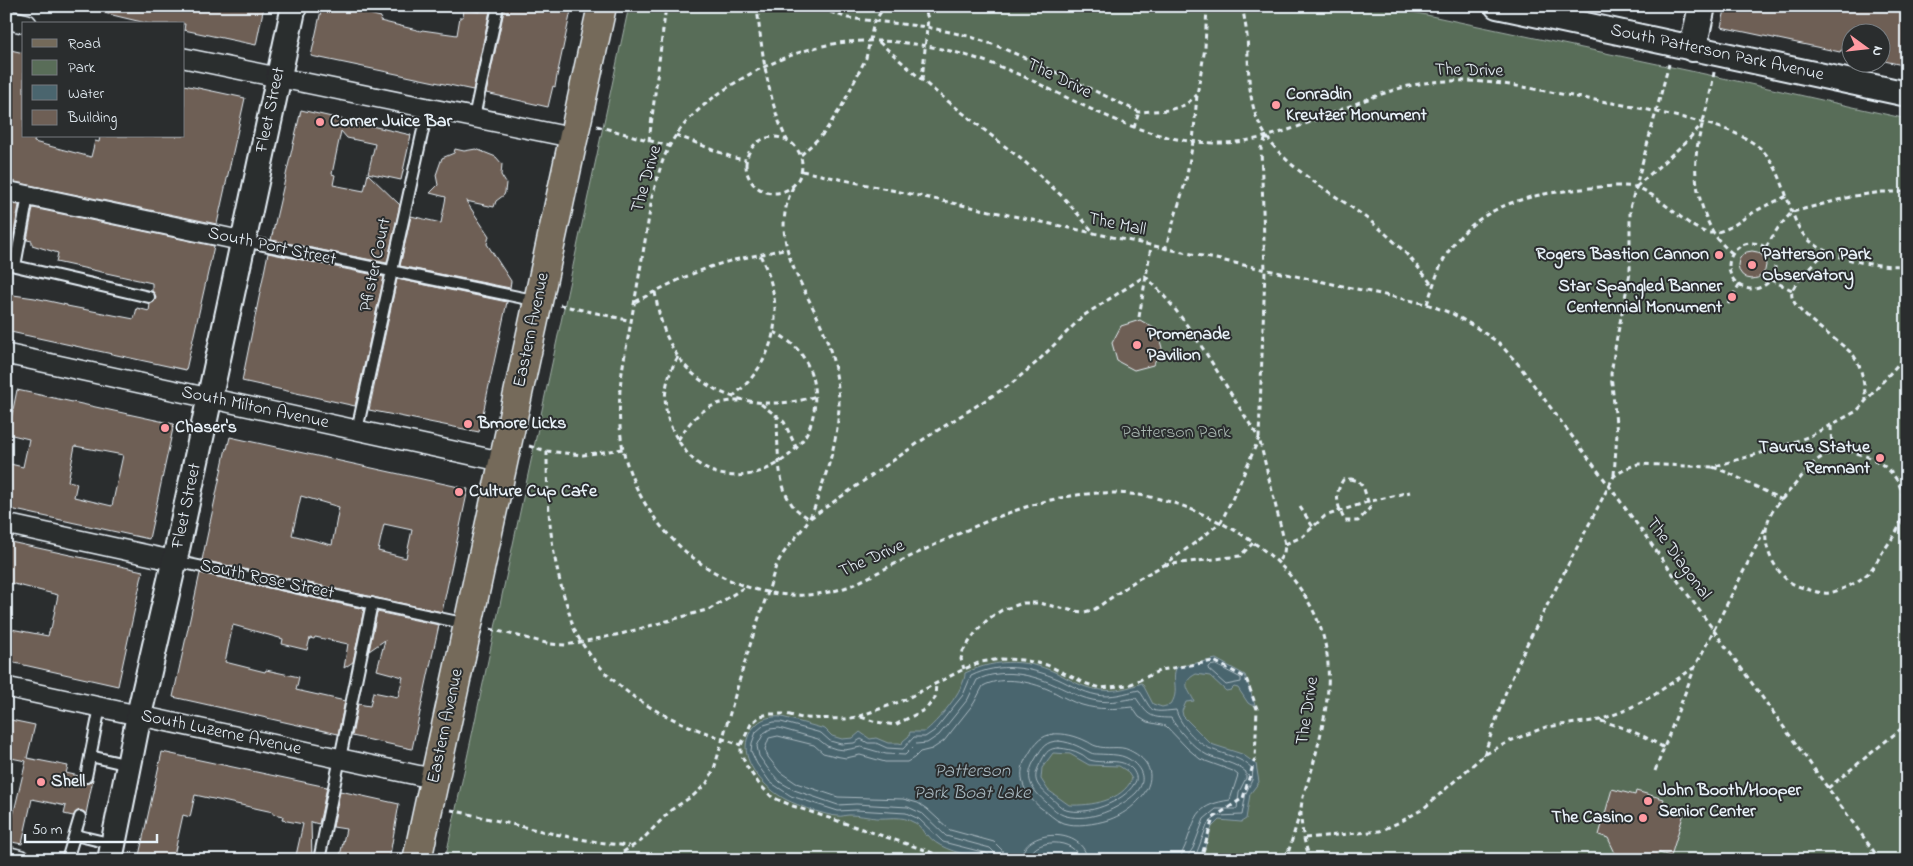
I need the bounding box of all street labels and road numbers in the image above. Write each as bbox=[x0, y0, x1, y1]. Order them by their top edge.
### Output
street label: South Patterson Park Avenue bbox=[1608, 18, 1827, 89]
street label: The Drive bbox=[1022, 52, 1097, 106]
street label: The Drive bbox=[1434, 57, 1505, 85]
street label: Fleet Street bbox=[249, 65, 293, 156]
street label: The Drive bbox=[625, 141, 669, 216]
street label: The Mall bbox=[1086, 206, 1148, 244]
street label: Pfister Court bbox=[353, 216, 399, 314]
street label: South Port Street bbox=[205, 221, 339, 273]
street label: Eastern Avenue bbox=[507, 269, 557, 390]
street label: South Milton Avenue bbox=[179, 380, 332, 437]
street label: Fleet Street bbox=[165, 461, 209, 552]
street label: The Diagonal bbox=[1638, 512, 1717, 606]
street label: The Drive bbox=[835, 533, 910, 585]
street label: South Rose Street bbox=[197, 553, 337, 607]
street label: Eastern Avenue bbox=[421, 665, 471, 786]
street label: The Drive bbox=[1290, 674, 1326, 747]
street label: South Luzerne Avenue bbox=[138, 703, 305, 763]

